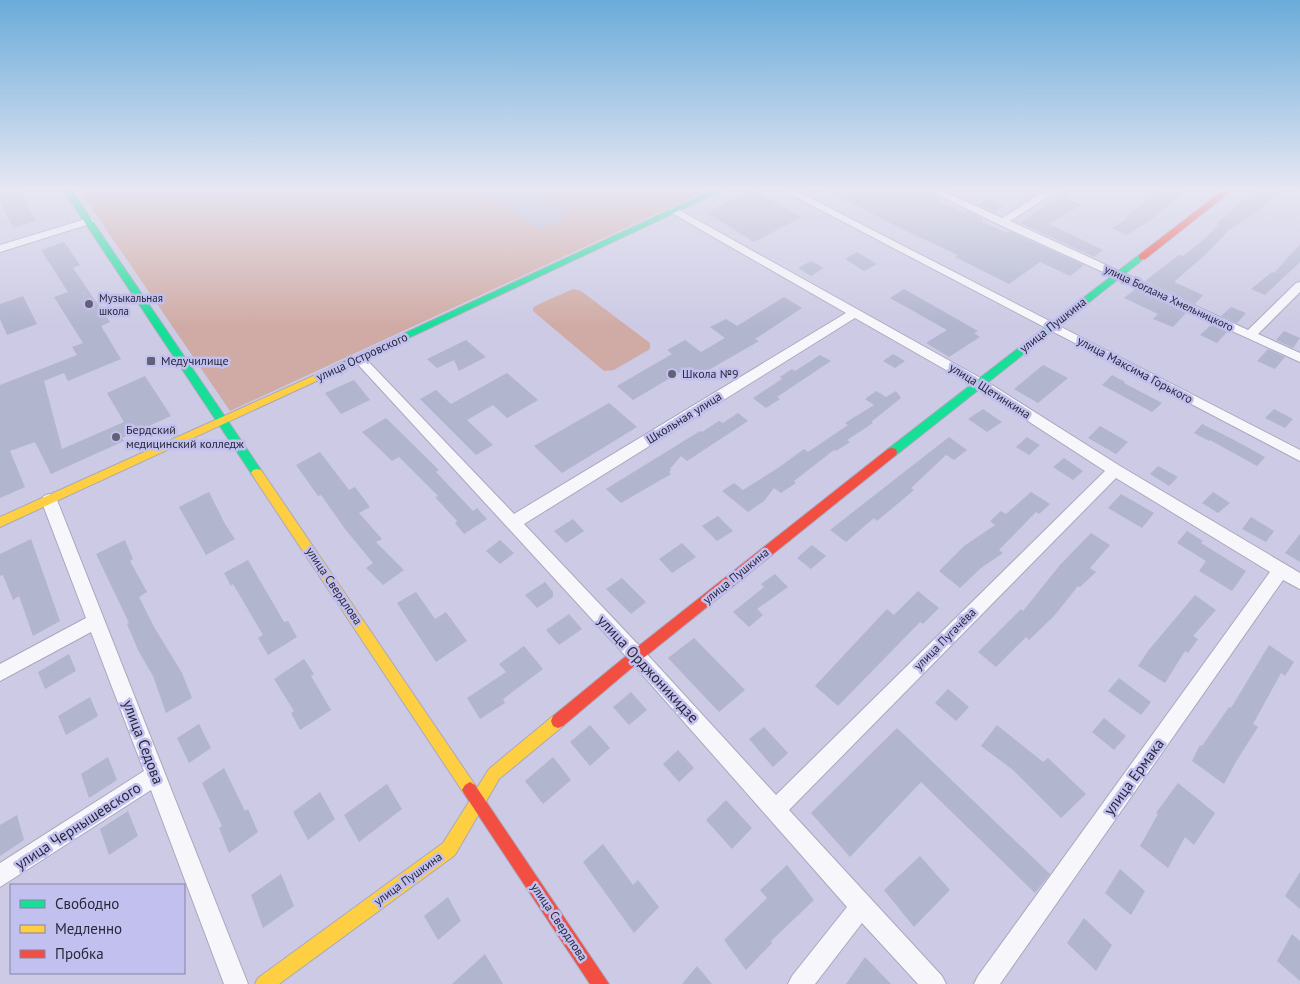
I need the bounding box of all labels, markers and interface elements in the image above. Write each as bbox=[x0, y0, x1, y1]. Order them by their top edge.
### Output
street label: улица Богдана Хмельницкого bbox=[1102, 262, 1236, 334]
place label: Музыкальная школа bbox=[99, 291, 163, 318]
street label: улица Пушкина bbox=[1016, 294, 1089, 355]
marker: Музыкальная школа bbox=[83, 298, 95, 310]
street label: улица Островского bbox=[314, 329, 410, 384]
street label: улица Максима Горького bbox=[1075, 333, 1196, 406]
place label: Медучилище bbox=[161, 353, 229, 368]
marker: Медучилище bbox=[145, 355, 157, 367]
street label: улица Щетинкина bbox=[947, 360, 1034, 422]
place label: Школа №9 bbox=[682, 366, 739, 381]
marker: Школа №9 bbox=[666, 368, 678, 380]
street label: Школьная улица bbox=[643, 388, 724, 447]
place label: Бердский медицинский колледж bbox=[126, 422, 244, 451]
marker: Бердский медицинский колледж bbox=[110, 431, 122, 443]
street label: улица Свердлова bbox=[303, 544, 366, 627]
street label: улица Пушкина bbox=[700, 544, 772, 607]
street label: улица Пугачёва bbox=[911, 604, 979, 673]
street label: улица Орджоникидзе bbox=[594, 611, 703, 726]
street label: улица Седова bbox=[119, 697, 168, 787]
street label: улица Ермака bbox=[1099, 735, 1168, 819]
street label: улица Чернышевского bbox=[11, 778, 144, 873]
street label: улица Пушкина bbox=[371, 849, 445, 908]
street label: улица Свердлова bbox=[528, 880, 591, 963]
legend bbox=[10, 884, 185, 974]
text: Свободно bbox=[55, 894, 119, 913]
text: Медленно bbox=[55, 919, 122, 938]
text: Пробка bbox=[55, 944, 104, 963]

